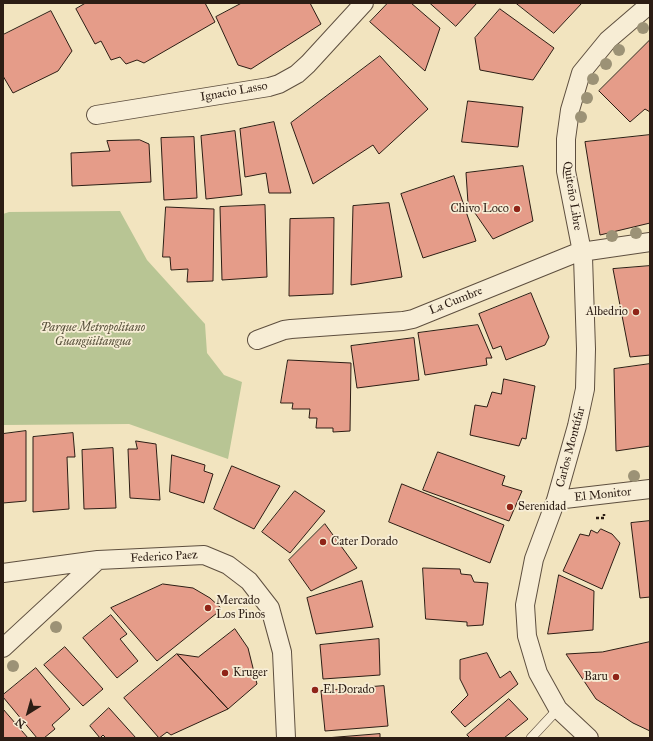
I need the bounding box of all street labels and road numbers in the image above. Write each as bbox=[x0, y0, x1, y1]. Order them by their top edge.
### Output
street label: Ignacio Lasso bbox=[199, 79, 269, 105]
street label: Quiteño Libre bbox=[559, 160, 585, 232]
street label: La Cumbre bbox=[427, 284, 485, 318]
street label: Carlos Montúfar bbox=[553, 405, 589, 489]
street label: El Monitor bbox=[574, 485, 632, 505]
street label: Federico Paez bbox=[130, 548, 198, 566]

